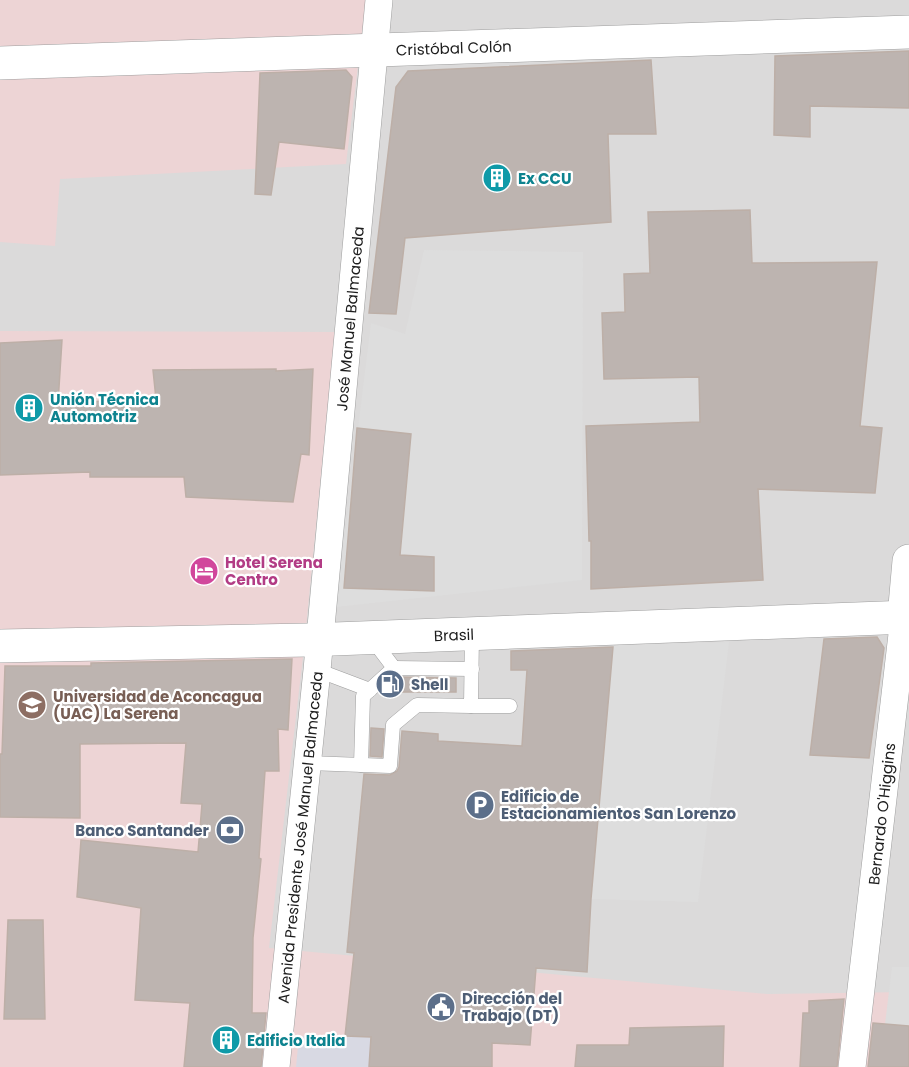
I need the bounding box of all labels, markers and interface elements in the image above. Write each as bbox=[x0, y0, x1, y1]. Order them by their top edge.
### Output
street label: Cristóbal Colón bbox=[395, 35, 512, 60]
building icon: Ex CCU bbox=[481, 162, 513, 194]
place label: Ex CCU bbox=[518, 168, 572, 189]
street label: José Manuel Balmaceda bbox=[331, 225, 369, 412]
place label: Unión Técnica Automotriz bbox=[50, 389, 159, 427]
building icon: Unión Técnica Automotriz bbox=[13, 392, 45, 424]
place label: Hotel Serena Centro bbox=[225, 552, 323, 590]
hotel icon: Hotel Serena Centro bbox=[188, 555, 220, 587]
street label: Brasil bbox=[433, 623, 474, 646]
fuel station icon: Shell bbox=[374, 668, 406, 700]
street label: Avenida Presidente José Manuel Balmaceda bbox=[272, 670, 327, 1004]
place label: Shell bbox=[411, 674, 448, 695]
place label: Universidad de Aconcagua (UAC) La Serena bbox=[53, 686, 262, 724]
school or university icon: Universidad de Aconcagua (UAC) La Serena bbox=[16, 689, 48, 721]
street label: Bernardo O'Higgins bbox=[863, 741, 900, 886]
place label: Edificio de Estacionamientos San Lorenzo bbox=[501, 786, 737, 824]
parking icon: Edificio de Estacionamientos San Lorenzo bbox=[464, 789, 496, 821]
bank icon: Banco Santander bbox=[214, 814, 246, 846]
place label: Banco Santander bbox=[75, 820, 210, 841]
place label: Dirección del Trabajo (DT) bbox=[462, 988, 562, 1026]
public building icon: Dirección del Trabajo (DT) bbox=[425, 991, 457, 1023]
building icon: Edificio Italia bbox=[210, 1024, 242, 1056]
place label: Edificio Italia bbox=[247, 1030, 346, 1051]

